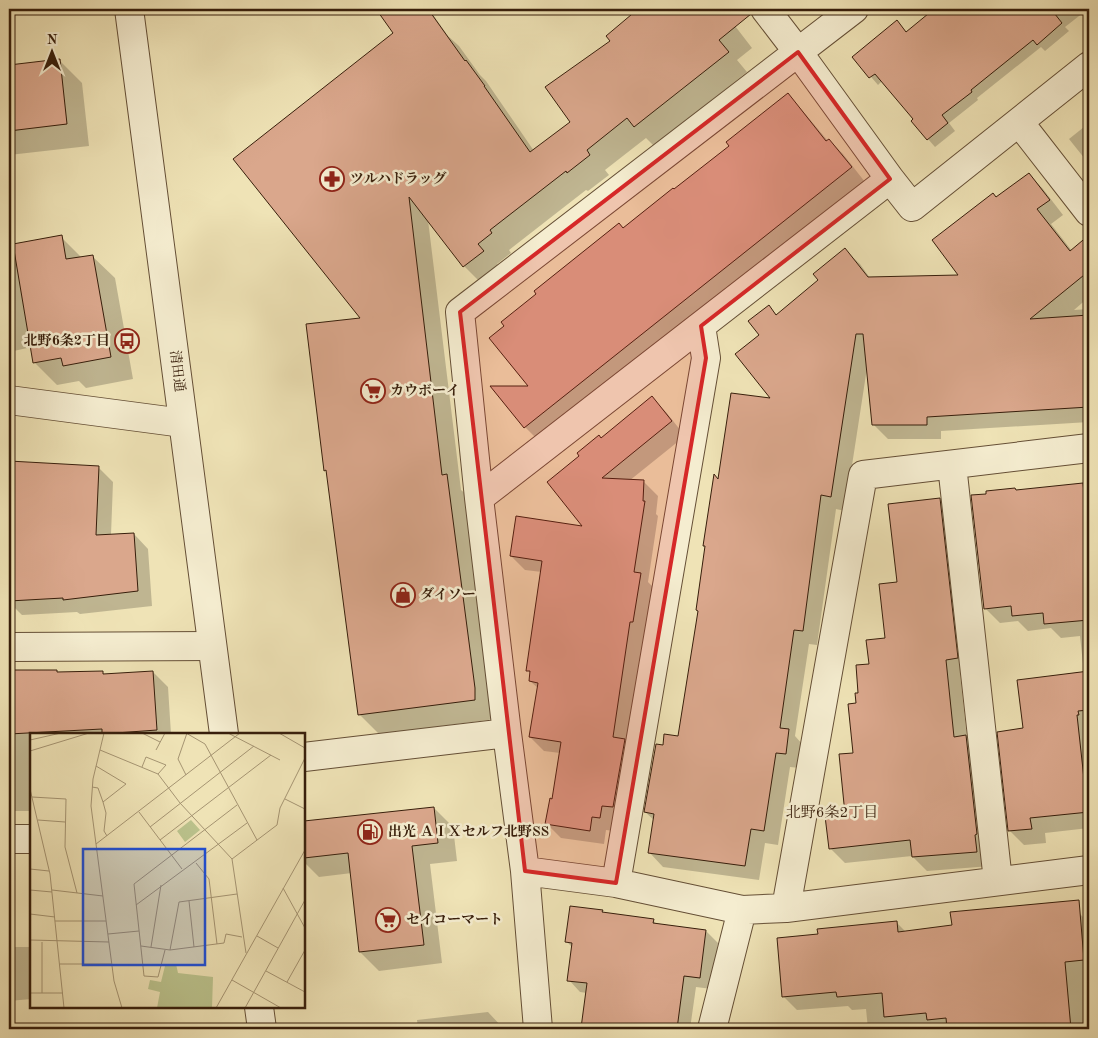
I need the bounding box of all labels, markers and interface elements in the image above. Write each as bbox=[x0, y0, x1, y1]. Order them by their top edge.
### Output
north arrow bbox=[28, 28, 78, 78]
text: N bbox=[47, 33, 58, 47]
pharmacy icon: ツルハドラッグ bbox=[319, 166, 345, 192]
place label: ツルハドラッグ bbox=[350, 171, 446, 186]
bus stop icon: 北野6条2丁目 bbox=[114, 328, 140, 354]
place label: 北野6条2丁目 bbox=[24, 333, 110, 348]
street label: 清田通 bbox=[167, 349, 187, 393]
supermarket icon: カウボーイ bbox=[360, 378, 386, 404]
place label: カウボーイ bbox=[390, 383, 460, 398]
shop icon: ダイソー bbox=[390, 582, 416, 608]
place label: ダイソー bbox=[420, 586, 476, 602]
inset map bbox=[30, 733, 305, 1008]
district label: 北野6条2丁目 bbox=[786, 804, 878, 821]
fuel station icon: 出光 ＡＩＸセルフ北野SS bbox=[357, 819, 383, 845]
place label: 出光 ＡＩＸセルフ北野SS bbox=[388, 824, 549, 839]
supermarket icon: セイコーマート bbox=[375, 907, 401, 933]
place label: セイコーマート bbox=[406, 912, 503, 927]

